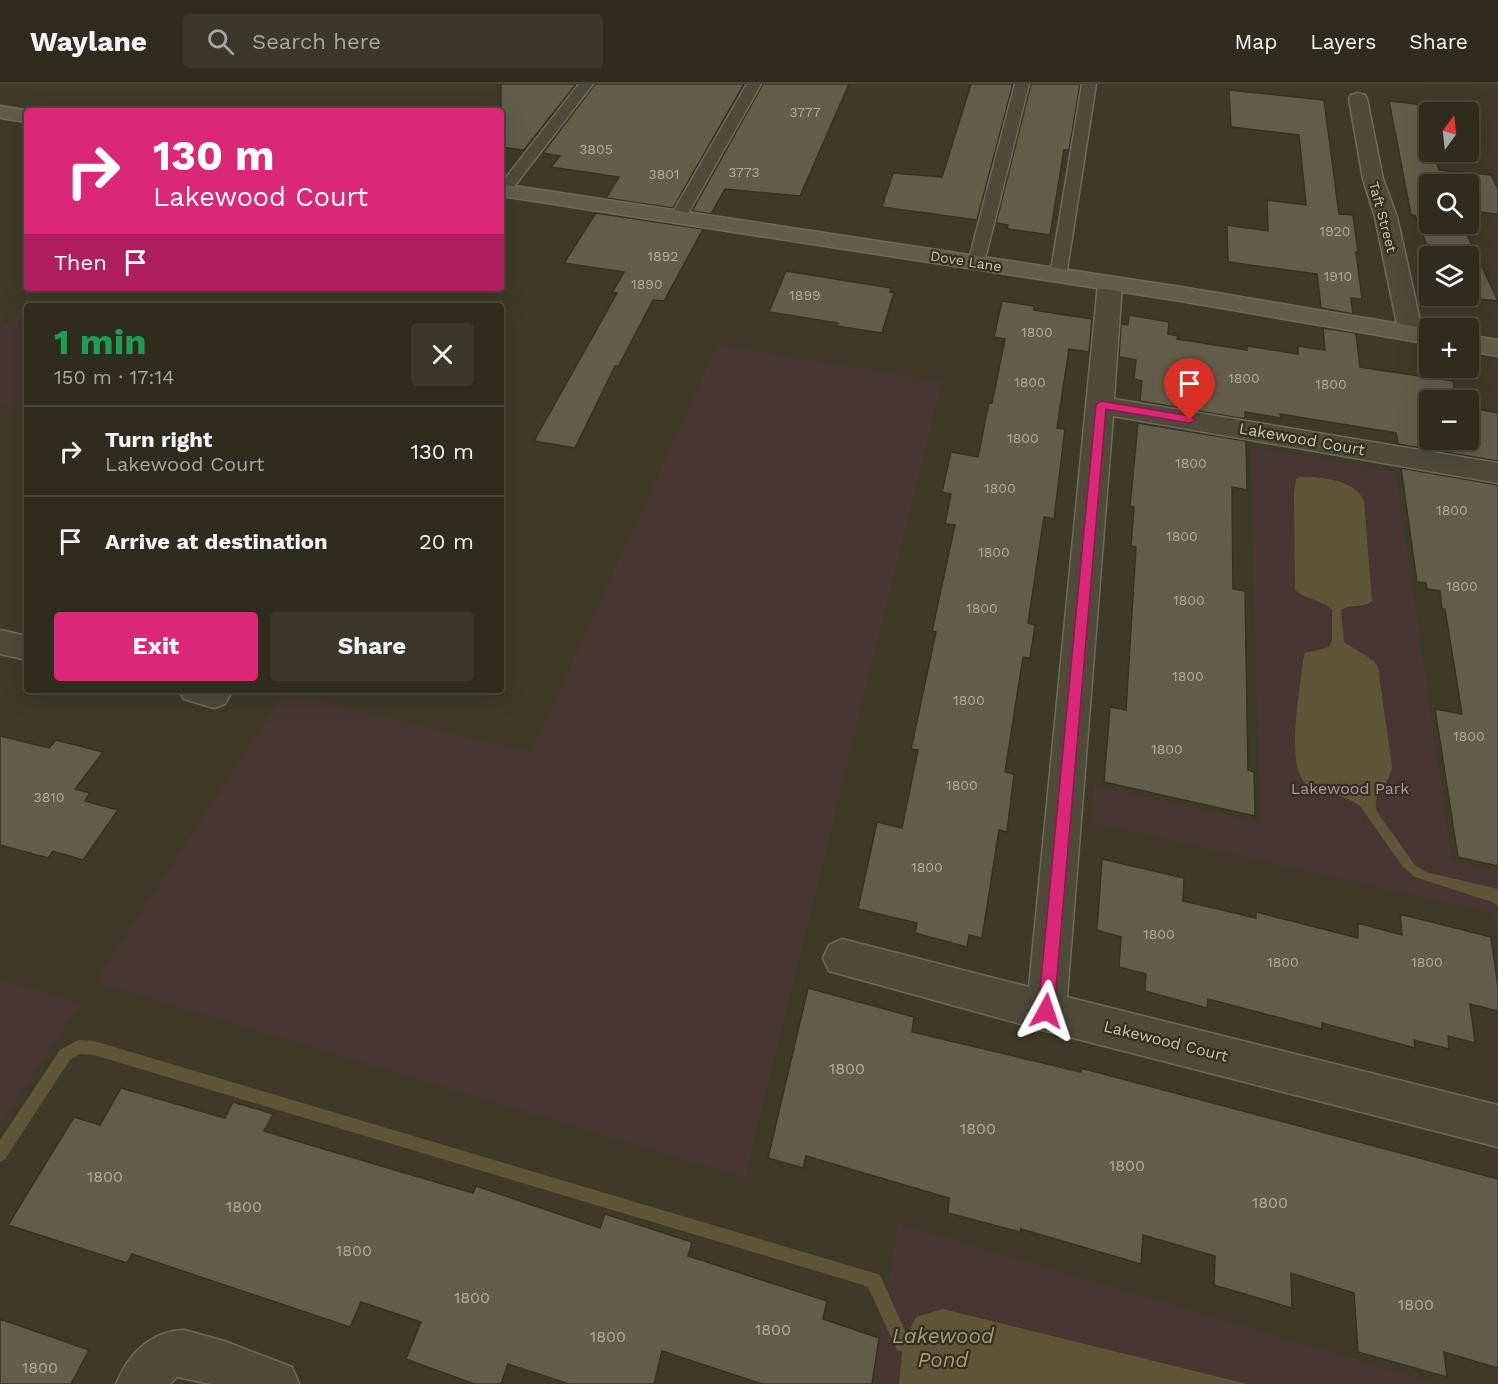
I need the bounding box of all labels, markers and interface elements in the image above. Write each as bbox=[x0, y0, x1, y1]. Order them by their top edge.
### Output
search box bbox=[183, 14, 603, 68]
text: Waylane bbox=[30, 25, 147, 58]
icon: search bbox=[204, 25, 237, 58]
text: Search here bbox=[252, 29, 381, 54]
text: Map bbox=[1234, 29, 1277, 54]
text: Layers bbox=[1310, 29, 1376, 54]
text: Share bbox=[1409, 29, 1468, 54]
north arrow bbox=[1419, 102, 1479, 162]
map controls bbox=[1419, 102, 1479, 450]
house number: 3777 bbox=[789, 104, 821, 120]
text: 130 m bbox=[153, 131, 275, 180]
icon: right bbox=[54, 132, 132, 210]
house number: 3805 bbox=[579, 141, 613, 157]
house number: 3773 bbox=[728, 164, 760, 180]
house number: 3801 bbox=[649, 166, 679, 182]
button: search bbox=[1419, 174, 1479, 234]
street label: Taft Street bbox=[1366, 180, 1400, 254]
text: Lakewood Court bbox=[153, 181, 368, 213]
house number: 1920 bbox=[1320, 223, 1350, 239]
icon: arrive bbox=[119, 246, 152, 279]
button: layers bbox=[1419, 246, 1479, 306]
street label: Dove Lane bbox=[929, 247, 1003, 275]
house number: 1892 bbox=[648, 248, 678, 264]
text: Then bbox=[54, 250, 107, 275]
house number: 1910 bbox=[1324, 268, 1352, 284]
house number: 1890 bbox=[631, 276, 663, 292]
house number: 1899 bbox=[789, 287, 821, 303]
button: + bbox=[1419, 318, 1479, 378]
text: 1 min bbox=[54, 321, 146, 363]
button: close bbox=[411, 323, 474, 386]
house number: 1800 bbox=[1021, 324, 1053, 340]
pin bbox=[1164, 358, 1215, 420]
text: 150 m · 17:14 bbox=[54, 365, 174, 389]
icon: arrive bbox=[1173, 367, 1206, 400]
house number: 1800 bbox=[1228, 370, 1260, 386]
house number: 1800 bbox=[1014, 374, 1046, 390]
house number: 1800 bbox=[1315, 376, 1347, 392]
button: − bbox=[1419, 390, 1479, 450]
street label: Lakewood Court bbox=[1238, 419, 1367, 459]
text: Turn right bbox=[105, 427, 212, 452]
house number: 1800 bbox=[1007, 430, 1039, 446]
icon: right bbox=[54, 435, 87, 468]
text: 130 m bbox=[410, 439, 474, 464]
text: Lakewood Court bbox=[105, 452, 264, 476]
house number: 1800 bbox=[1175, 455, 1207, 471]
house number: 1800 bbox=[984, 480, 1016, 496]
house number: 1800 bbox=[1436, 502, 1468, 518]
icon: arrive bbox=[54, 525, 87, 558]
house number: 1800 bbox=[1166, 528, 1198, 544]
text: Arrive at destination bbox=[105, 529, 328, 554]
text: 20 m bbox=[419, 529, 474, 554]
house number: 1800 bbox=[978, 544, 1010, 560]
house number: 1800 bbox=[1446, 578, 1478, 594]
house number: 1800 bbox=[1173, 592, 1205, 608]
house number: 1800 bbox=[966, 600, 998, 616]
button: Exit bbox=[54, 612, 258, 681]
button: Share bbox=[270, 612, 474, 681]
house number: 1800 bbox=[1172, 668, 1204, 684]
house number: 1800 bbox=[953, 692, 985, 708]
house number: 1800 bbox=[1453, 728, 1485, 744]
house number: 1800 bbox=[1151, 741, 1183, 757]
house number: 1800 bbox=[946, 777, 978, 793]
park label: Lakewood Park bbox=[1291, 779, 1409, 798]
house number: 3810 bbox=[34, 789, 64, 805]
house number: 1800 bbox=[911, 859, 943, 875]
house number: 1800 bbox=[1143, 926, 1175, 942]
house number: 1800 bbox=[1267, 954, 1299, 970]
house number: 1800 bbox=[1411, 954, 1443, 970]
position arrow bbox=[1014, 979, 1078, 1043]
street label: Lakewood Court bbox=[1102, 1016, 1230, 1066]
house number: 1800 bbox=[829, 1059, 865, 1078]
house number: 1800 bbox=[960, 1119, 996, 1138]
house number: 1800 bbox=[1109, 1156, 1145, 1175]
house number: 1800 bbox=[87, 1167, 123, 1186]
house number: 1800 bbox=[1252, 1193, 1288, 1212]
house number: 1800 bbox=[226, 1197, 262, 1216]
house number: 1800 bbox=[336, 1241, 372, 1260]
house number: 1800 bbox=[454, 1288, 490, 1307]
house number: 1800 bbox=[1398, 1295, 1434, 1314]
house number: 1800 bbox=[755, 1320, 791, 1339]
water label: Lakewood Pond bbox=[892, 1323, 995, 1372]
house number: 1800 bbox=[590, 1327, 626, 1346]
house number: 1800 bbox=[22, 1358, 58, 1377]

